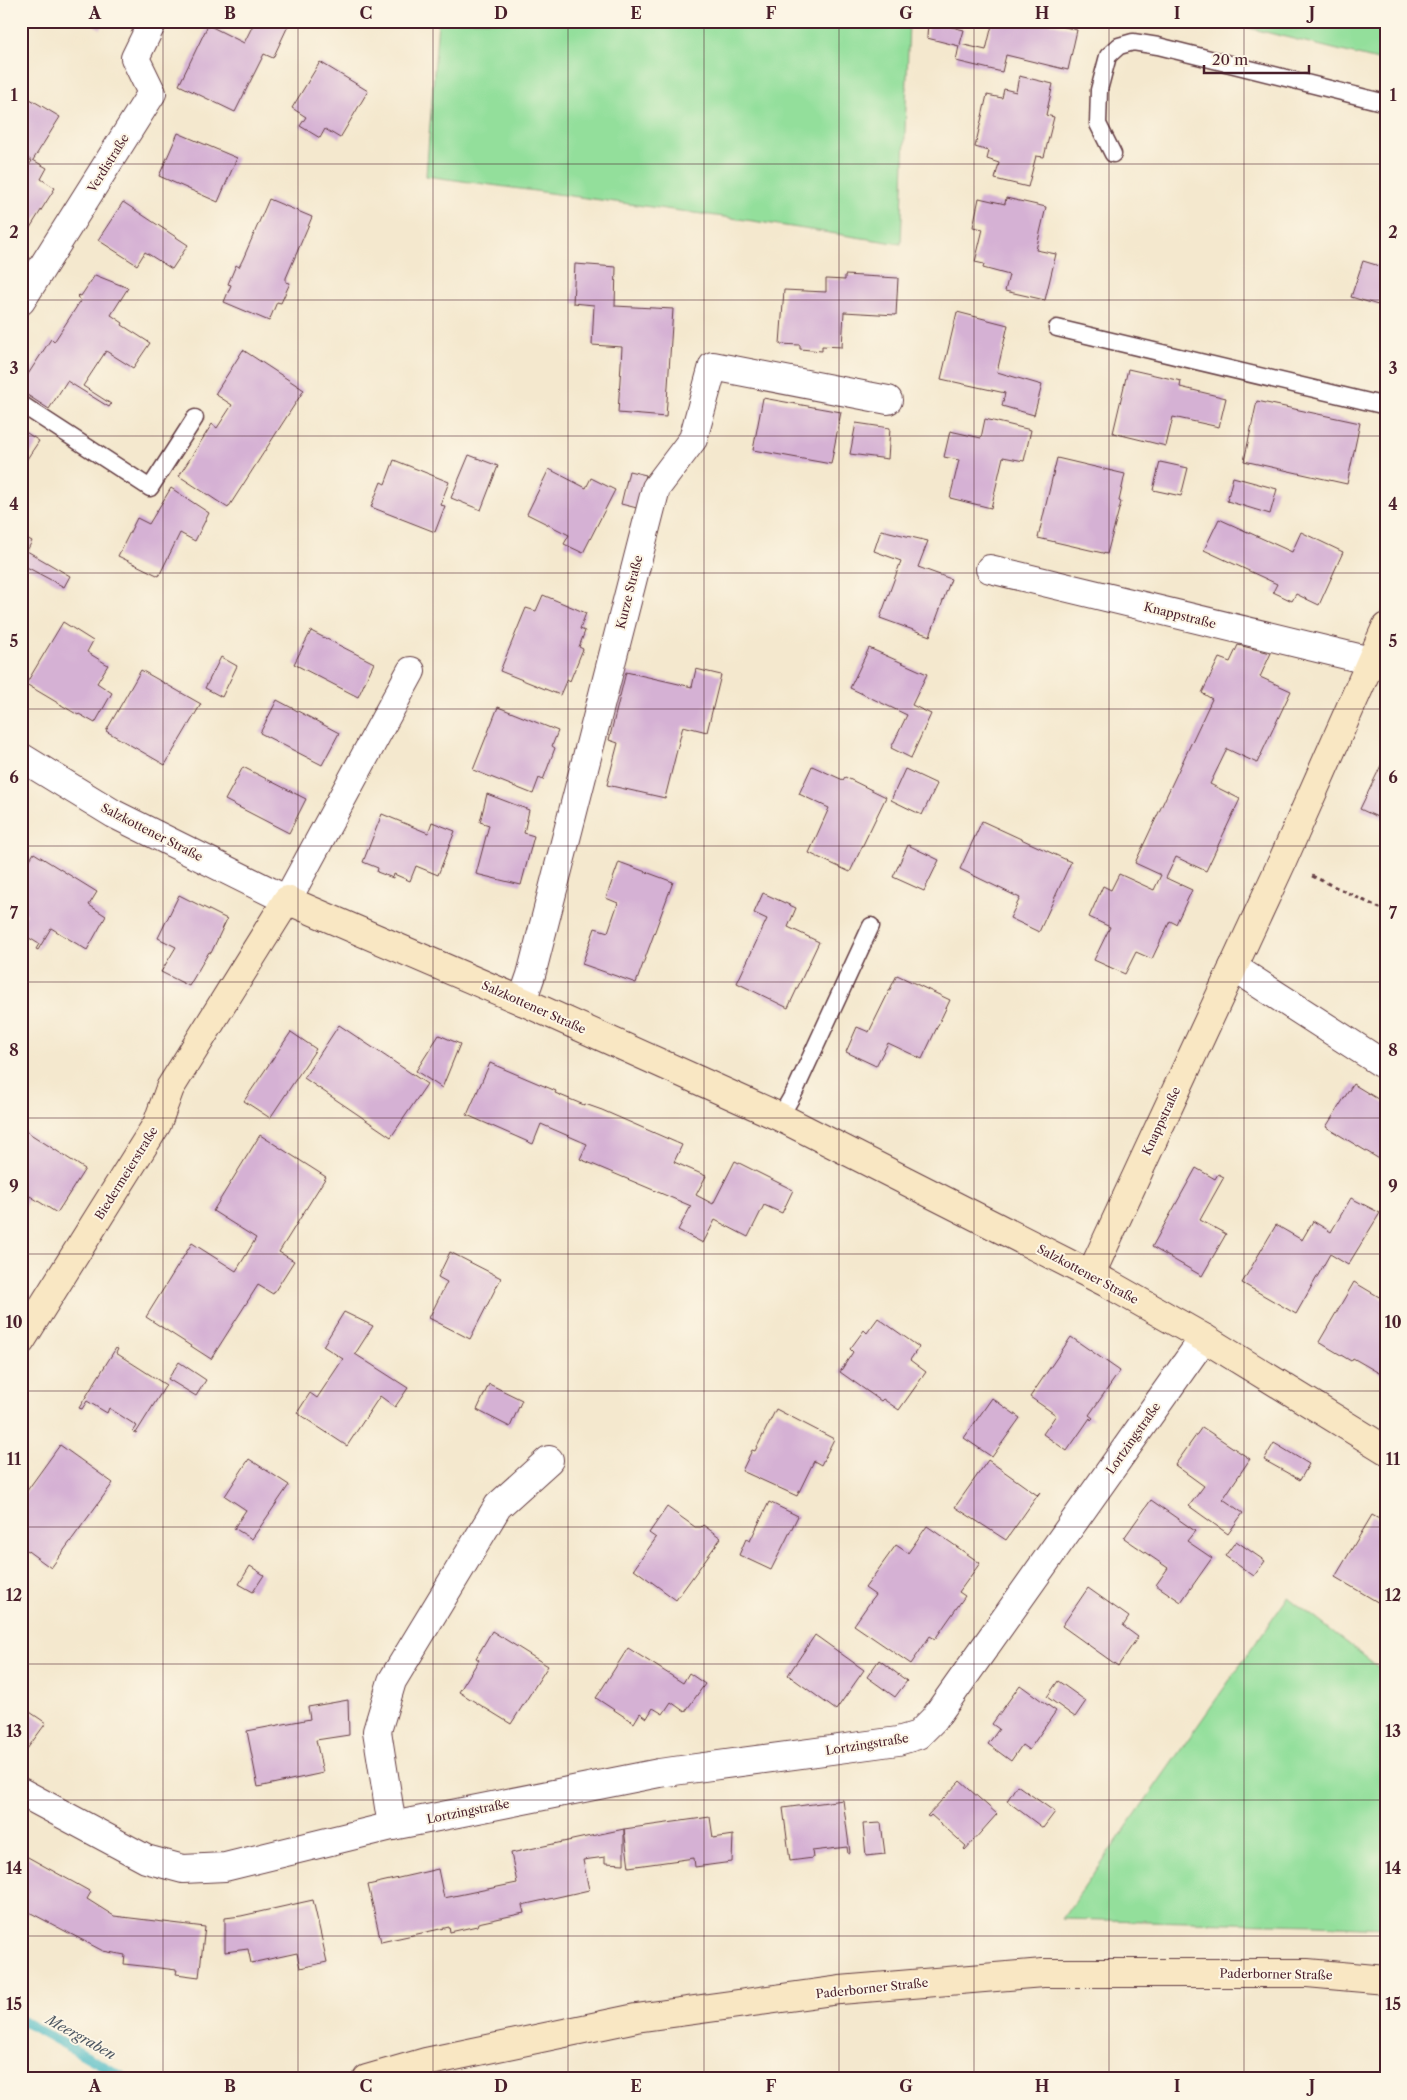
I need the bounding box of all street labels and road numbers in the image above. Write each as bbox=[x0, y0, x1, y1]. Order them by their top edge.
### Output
street label: Verdistraße bbox=[84, 131, 132, 196]
street label: Kurze Straße bbox=[613, 553, 645, 631]
street label: Knappstraße bbox=[1142, 599, 1218, 631]
street label: Salzkottener Straße bbox=[99, 800, 206, 864]
street label: Salzkottener Straße bbox=[480, 977, 589, 1037]
street label: Knappstraße bbox=[1139, 1084, 1183, 1158]
street label: Biedermeierstraße bbox=[91, 1123, 161, 1222]
street label: Salzkottener Straße bbox=[1035, 1241, 1141, 1307]
street label: Lortzingstraße bbox=[1103, 1399, 1163, 1477]
street label: Lortzingstraße bbox=[824, 1730, 910, 1758]
street label: Lortzingstraße bbox=[425, 1796, 511, 1826]
street label: Paderborner Straße bbox=[1219, 1966, 1333, 1982]
street label: Paderborner Straße bbox=[815, 1975, 929, 2001]

